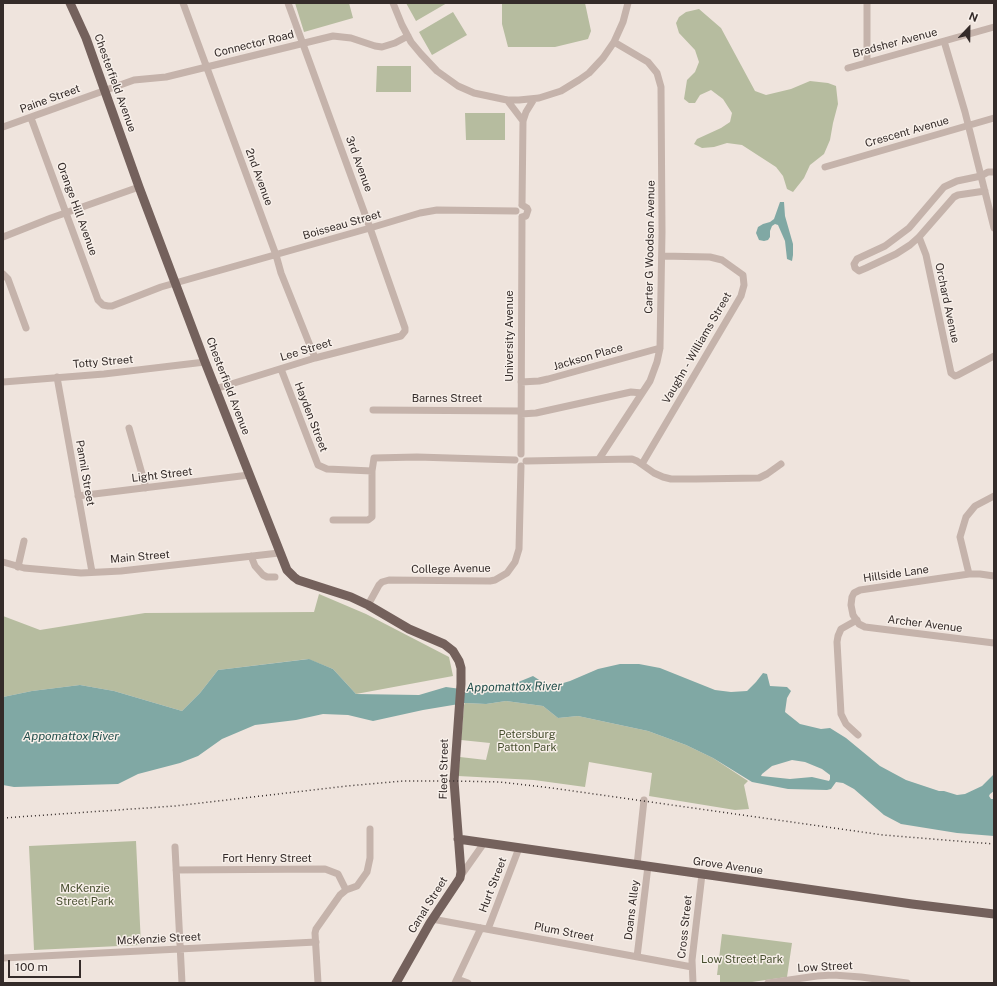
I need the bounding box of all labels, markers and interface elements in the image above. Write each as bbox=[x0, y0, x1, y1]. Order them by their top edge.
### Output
north arrow bbox=[949, 8, 989, 48]
text: N bbox=[967, 10, 980, 24]
street label: Bradsher Avenue bbox=[851, 25, 939, 61]
street label: Connector Road bbox=[213, 28, 295, 60]
street label: Chesterfield Avenue bbox=[91, 32, 139, 134]
street label: Paine Street bbox=[18, 82, 82, 116]
street label: Crescent Avenue bbox=[864, 114, 950, 150]
street label: 3rd Avenue bbox=[343, 134, 375, 194]
street label: 2nd Avenue bbox=[243, 147, 275, 207]
street label: Orange Hill Avenue bbox=[54, 161, 100, 257]
street label: Carter G Woodson Avenue bbox=[642, 180, 658, 314]
street label: Boisseau Street bbox=[301, 208, 383, 242]
street label: Orchard Avenue bbox=[932, 262, 962, 344]
street label: University Avenue bbox=[503, 290, 517, 382]
street label: Vaughn - Williams Street bbox=[660, 290, 734, 406]
street label: Chesterfield Avenue bbox=[203, 335, 253, 437]
street label: Lee Street bbox=[279, 336, 333, 364]
street label: Jackson Place bbox=[552, 341, 624, 373]
street label: Totty Street bbox=[72, 353, 134, 371]
street label: Hayden Street bbox=[292, 380, 330, 454]
street label: Barnes Street bbox=[412, 392, 482, 406]
street label: Pannil Street bbox=[73, 439, 97, 507]
street label: Light Street bbox=[131, 465, 193, 485]
street label: Main Street bbox=[110, 548, 170, 566]
street label: College Avenue bbox=[411, 562, 491, 576]
street label: Hillside Lane bbox=[862, 563, 930, 585]
street label: Archer Avenue bbox=[887, 613, 963, 635]
water label: Appomattox River bbox=[466, 679, 562, 695]
park label: Petersburg Patton Park bbox=[497, 728, 557, 754]
water label: Appomattox River bbox=[23, 729, 119, 743]
street label: Fleet Street bbox=[437, 738, 451, 800]
street label: Fort Henry Street bbox=[222, 852, 312, 866]
street label: Grove Avenue bbox=[692, 855, 764, 877]
street label: Hurt Street bbox=[476, 856, 510, 914]
street label: Canal Street bbox=[405, 874, 451, 936]
street label: Doans Alley bbox=[622, 879, 642, 941]
park label: McKenzie Street Park bbox=[56, 882, 114, 908]
street label: Cross Street bbox=[675, 895, 695, 959]
street label: Plum Street bbox=[533, 920, 595, 944]
street label: McKenzie Street bbox=[117, 930, 201, 948]
scale bar bbox=[10, 952, 83, 978]
park label: Low Street Park bbox=[701, 953, 783, 967]
street label: Low Street bbox=[797, 959, 853, 975]
text: 100 m bbox=[15, 960, 48, 974]

